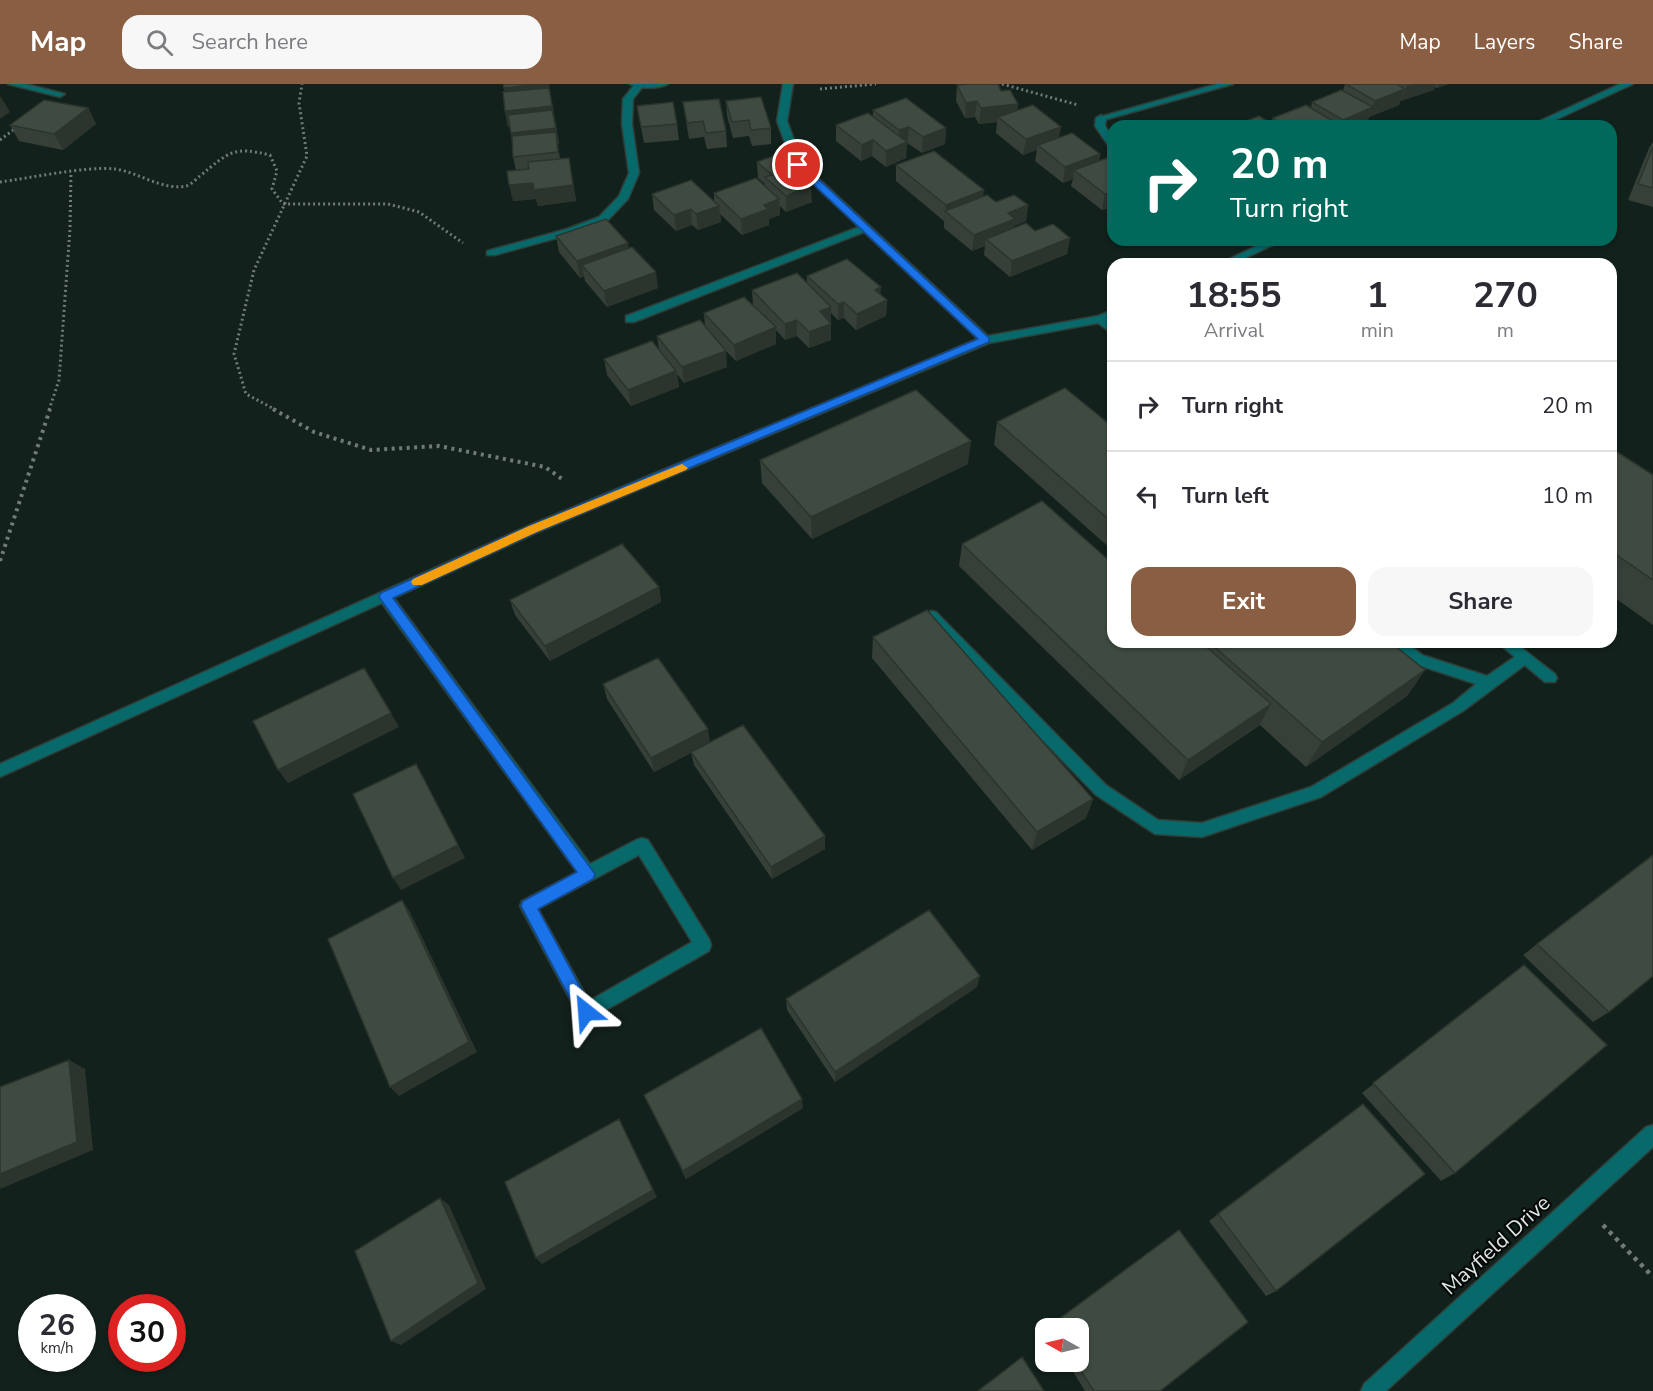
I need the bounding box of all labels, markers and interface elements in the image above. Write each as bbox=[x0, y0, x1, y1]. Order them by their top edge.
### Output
search box bbox=[122, 15, 542, 69]
text: Map bbox=[30, 23, 86, 61]
icon: search bbox=[143, 26, 176, 59]
text: Search here bbox=[191, 27, 308, 57]
text: Map bbox=[1399, 28, 1441, 56]
text: Layers bbox=[1474, 28, 1535, 56]
text: Share bbox=[1568, 28, 1623, 56]
text: 20 m bbox=[1230, 136, 1329, 193]
pin bbox=[772, 139, 823, 190]
icon: right bbox=[1131, 144, 1209, 222]
icon: arrive bbox=[781, 148, 814, 181]
text: Turn right bbox=[1230, 190, 1348, 227]
text: 18:55 bbox=[1186, 271, 1282, 320]
text: 1 bbox=[1366, 271, 1388, 320]
text: 270 bbox=[1473, 271, 1538, 320]
text: Arrival bbox=[1204, 317, 1264, 344]
text: min bbox=[1361, 317, 1394, 344]
text: m bbox=[1497, 317, 1514, 344]
icon: right bbox=[1131, 390, 1164, 423]
text: Turn right bbox=[1182, 391, 1283, 421]
text: 20 m bbox=[1542, 391, 1593, 421]
icon: left bbox=[1131, 480, 1164, 513]
text: Turn left bbox=[1182, 481, 1269, 511]
text: 10 m bbox=[1542, 481, 1593, 511]
button: Exit bbox=[1131, 567, 1356, 636]
button: Share bbox=[1368, 567, 1593, 636]
position arrow bbox=[554, 980, 618, 1044]
street label: Mayfield Drive bbox=[1436, 1189, 1556, 1301]
speed limit sign: 30 bbox=[108, 1294, 186, 1372]
text: 26 bbox=[39, 1305, 75, 1346]
north arrow bbox=[1035, 1318, 1089, 1372]
map controls bbox=[1035, 1318, 1089, 1372]
text: km/h bbox=[40, 1338, 74, 1358]

